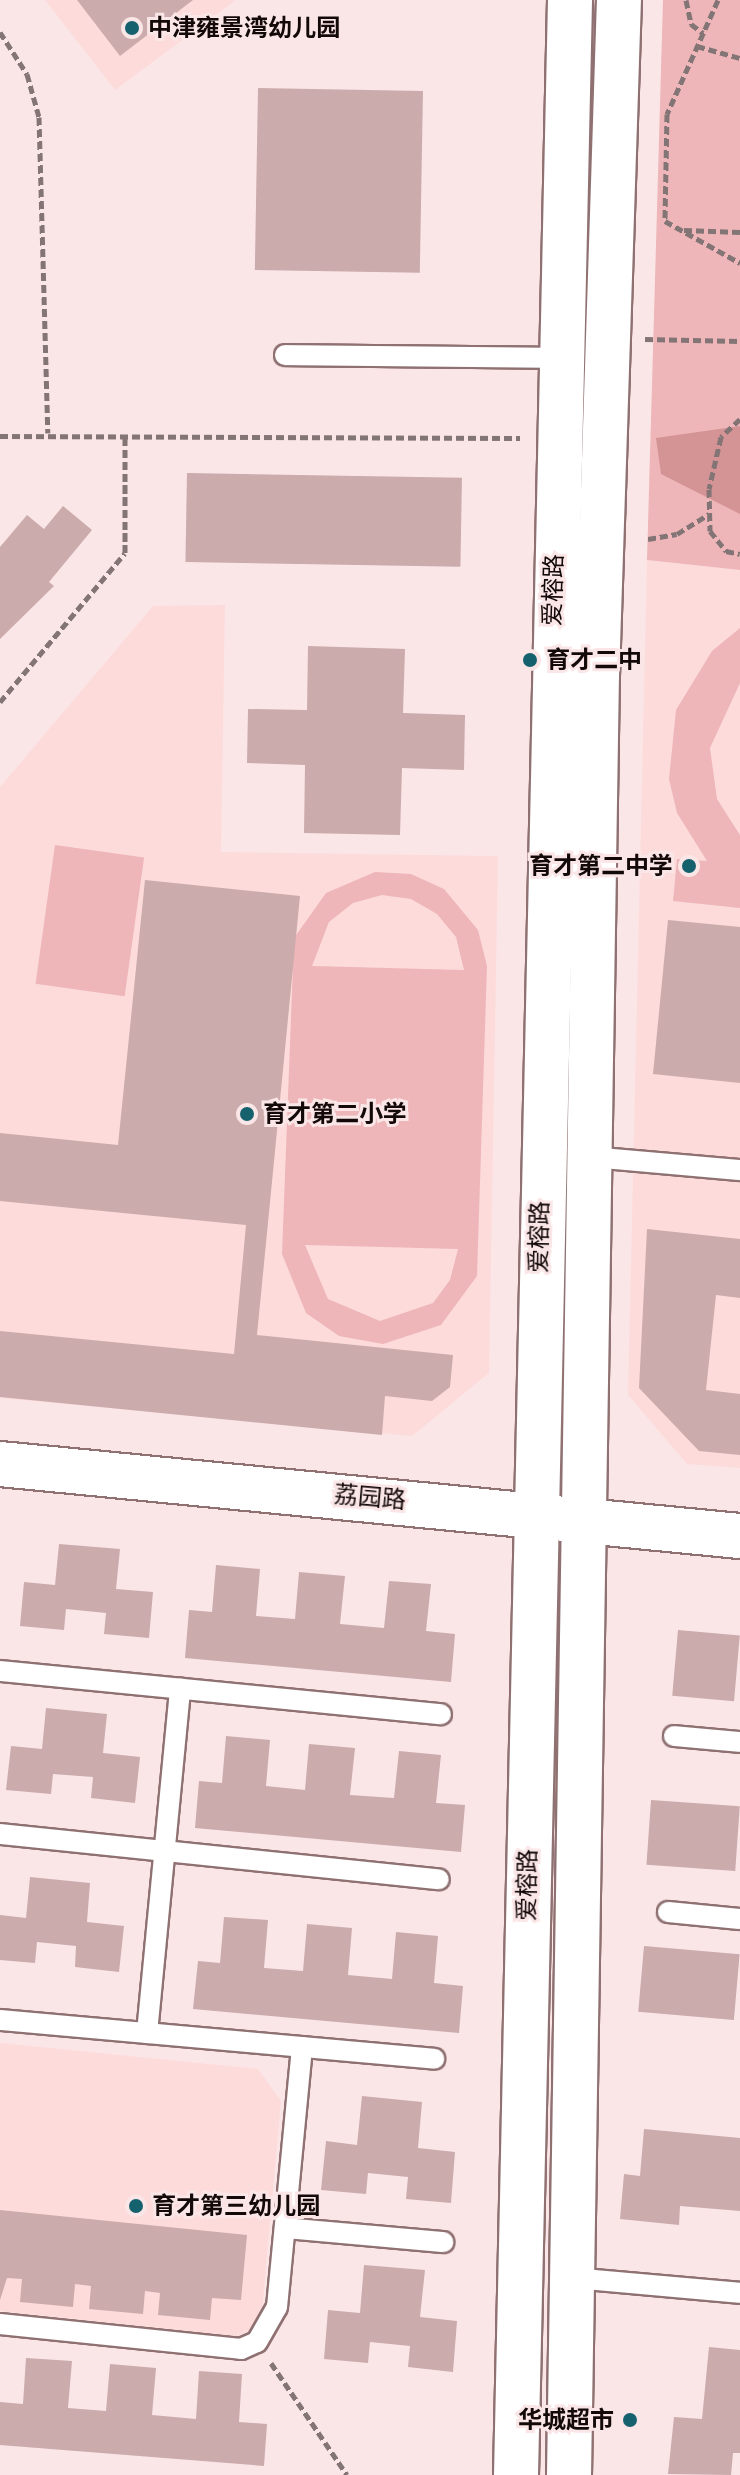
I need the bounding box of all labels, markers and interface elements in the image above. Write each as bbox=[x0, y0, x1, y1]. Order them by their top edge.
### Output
place label: 中津雍景湾幼儿园 bbox=[148, 14, 340, 42]
marker: 中津雍景湾幼儿园 bbox=[123, 19, 141, 37]
street label: 爱榕路 bbox=[537, 554, 569, 626]
place label: 育才二中 bbox=[546, 646, 642, 674]
marker: 育才二中 bbox=[521, 651, 539, 669]
place label: 育才第二中学 bbox=[529, 852, 673, 880]
marker: 育才第二中学 bbox=[680, 857, 698, 875]
place label: 育才第二小学 bbox=[263, 1100, 407, 1128]
marker: 育才第二小学 bbox=[238, 1105, 256, 1123]
street label: 爱榕路 bbox=[524, 1201, 554, 1273]
street label: 荔园路 bbox=[333, 1480, 407, 1514]
street label: 爱榕路 bbox=[512, 1849, 542, 1921]
place label: 育才第三幼儿园 bbox=[152, 2192, 320, 2220]
marker: 育才第三幼儿园 bbox=[127, 2197, 145, 2215]
place label: 华城超市 bbox=[518, 2406, 614, 2434]
marker: 华城超市 bbox=[621, 2411, 639, 2429]

